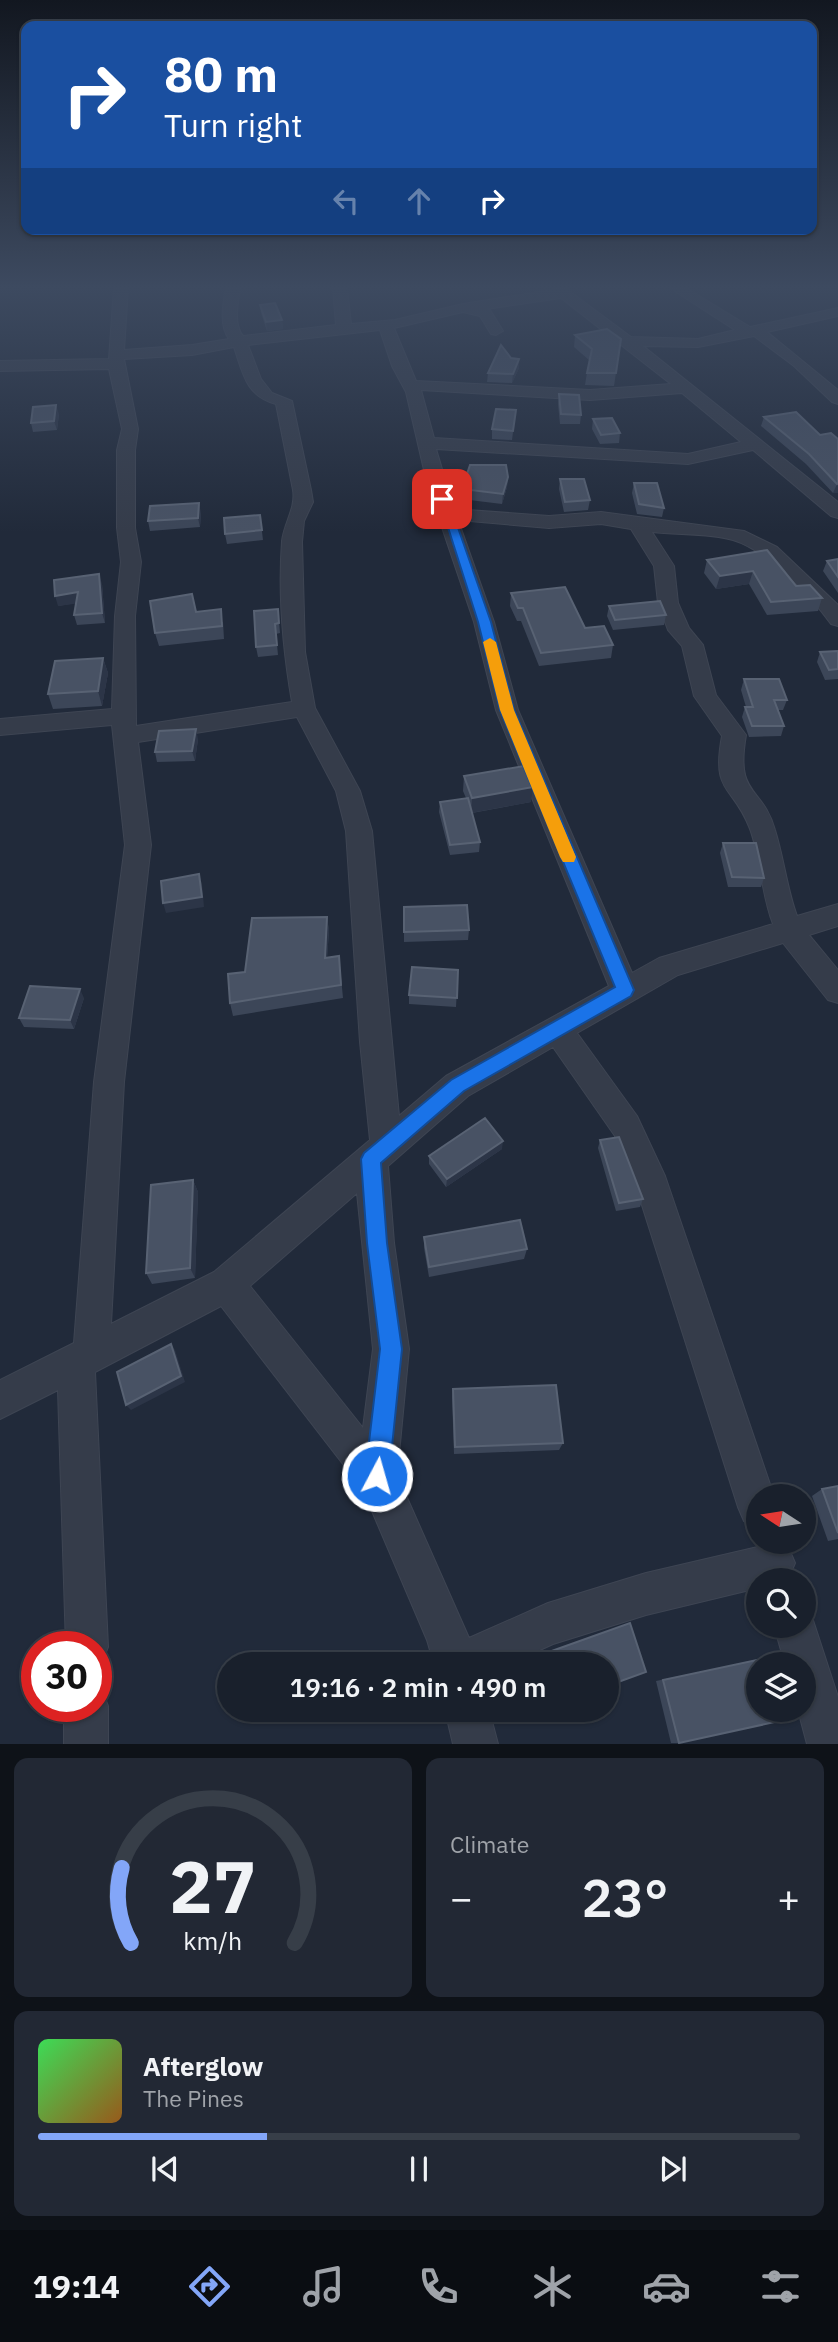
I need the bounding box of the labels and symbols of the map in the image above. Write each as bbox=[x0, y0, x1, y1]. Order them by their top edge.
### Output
pin bbox=[412, 469, 472, 529]
position arrow bbox=[340, 1439, 414, 1513]
north arrow bbox=[746, 1484, 816, 1554]
speed limit sign: 30 bbox=[21, 1631, 112, 1722]

